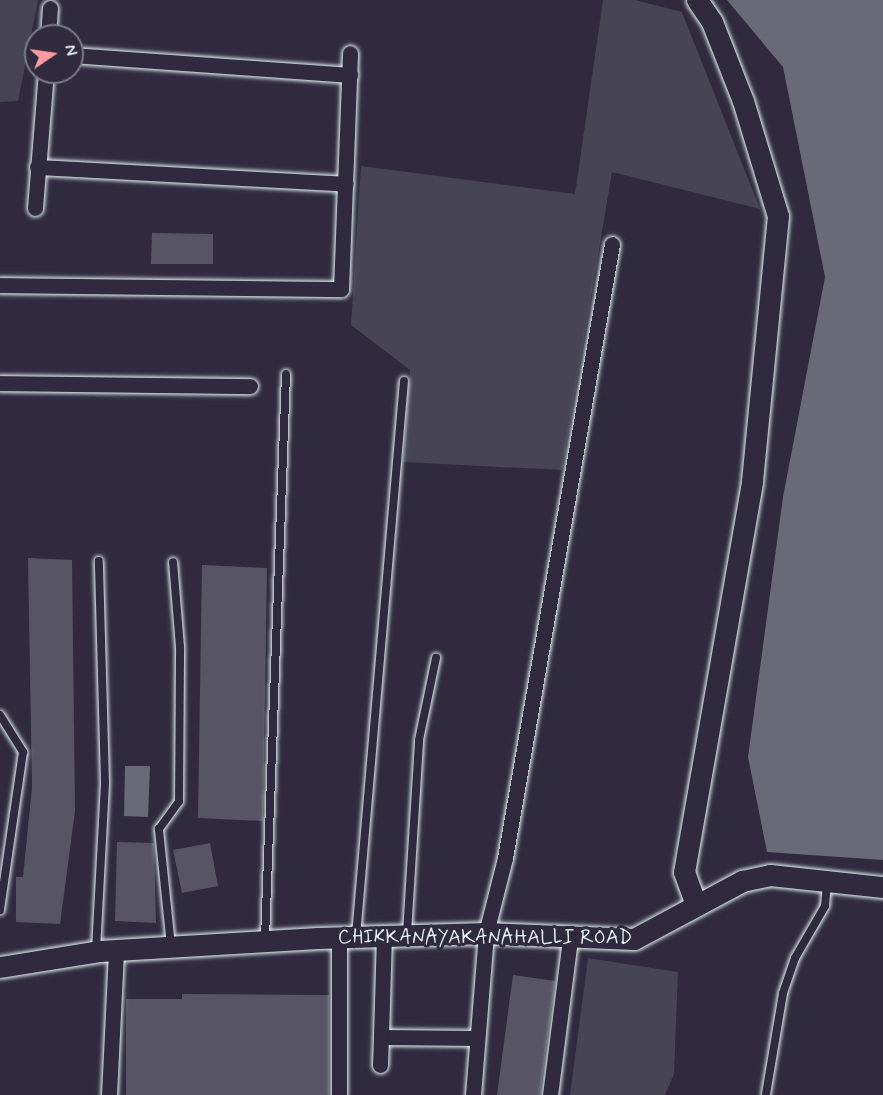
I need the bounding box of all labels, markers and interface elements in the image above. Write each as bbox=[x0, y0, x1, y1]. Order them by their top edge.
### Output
north arrow bbox=[24, 24, 84, 84]
text: N bbox=[59, 43, 82, 58]
street label: CHIKKANAYAKANAHALLI ROAD bbox=[339, 925, 631, 949]

